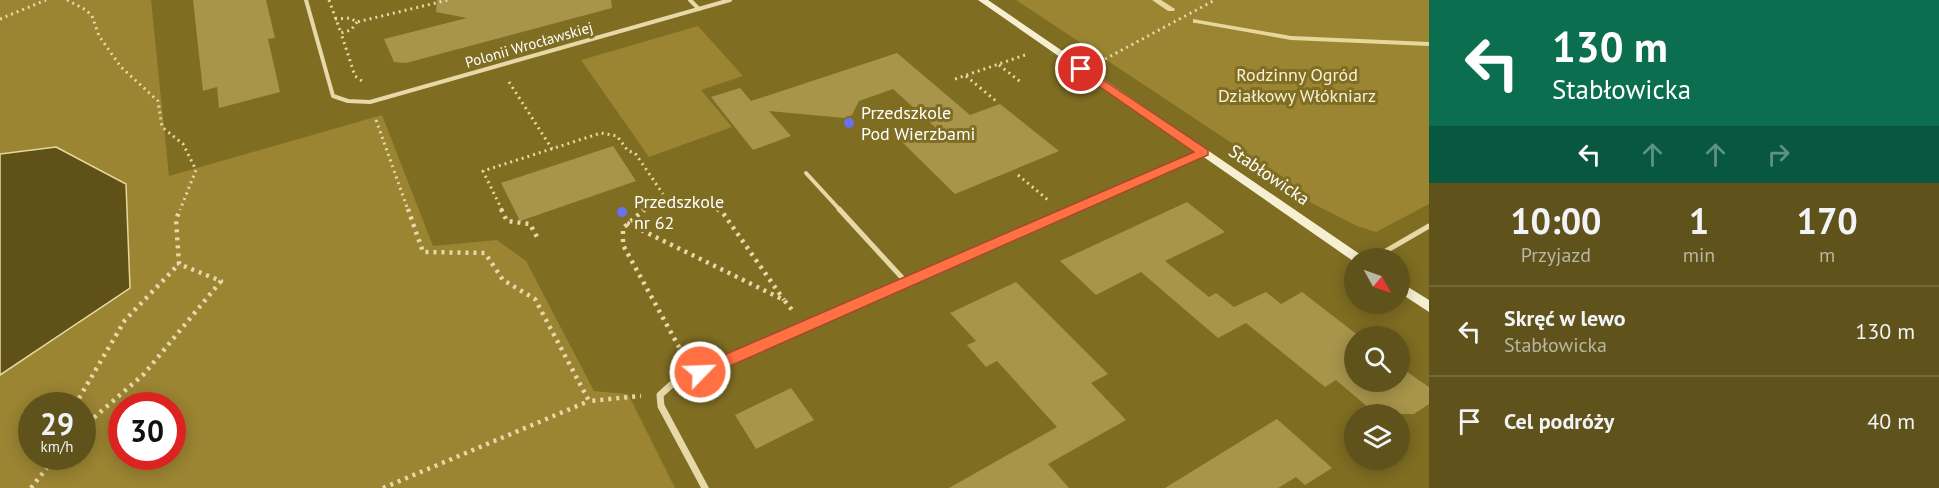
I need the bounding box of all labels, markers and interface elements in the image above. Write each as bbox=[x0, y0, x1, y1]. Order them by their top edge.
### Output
street label: Polonii Wrocławskiej bbox=[463, 17, 595, 72]
text: 130 m bbox=[1552, 19, 1668, 74]
icon: left bbox=[1453, 24, 1531, 102]
pin bbox=[1055, 43, 1106, 94]
icon: arrive bbox=[1064, 52, 1097, 85]
park label: Rodzinny Ogród Działkowy Włókniarz bbox=[1218, 63, 1376, 107]
text: Stabłowicka bbox=[1552, 72, 1691, 106]
place label: Przedszkole Pod Wierzbami bbox=[861, 101, 975, 145]
marker: Przedszkole Pod Wierzbami bbox=[842, 116, 856, 130]
icon: left bbox=[1573, 138, 1606, 171]
icon: ahead bbox=[1636, 138, 1669, 171]
icon: ahead bbox=[1699, 138, 1732, 171]
icon: right bbox=[1762, 138, 1795, 171]
street label: Stabłowicka bbox=[1224, 139, 1314, 210]
place label: Przedszkole nr 62 bbox=[634, 190, 724, 234]
text: 10:00 bbox=[1510, 197, 1602, 244]
text: 1 bbox=[1689, 197, 1709, 244]
text: 170 bbox=[1797, 197, 1858, 244]
marker: Przedszkole nr 62 bbox=[615, 205, 629, 219]
text: Przyjazd bbox=[1521, 242, 1591, 268]
text: min bbox=[1683, 242, 1715, 268]
text: m bbox=[1819, 242, 1835, 268]
north arrow bbox=[1344, 248, 1410, 314]
map controls bbox=[1344, 248, 1410, 470]
text: Skręć w lewo bbox=[1504, 304, 1625, 332]
icon: left bbox=[1453, 315, 1486, 348]
text: 130 m bbox=[1855, 317, 1915, 345]
button: search bbox=[1344, 326, 1410, 392]
text: Stabłowicka bbox=[1504, 332, 1607, 358]
position arrow bbox=[668, 340, 732, 404]
speed limit sign: 30 bbox=[108, 392, 186, 470]
text: 29 bbox=[40, 404, 74, 443]
button: layers bbox=[1344, 404, 1410, 470]
icon: arrive bbox=[1453, 405, 1486, 438]
text: Cel podróży bbox=[1504, 407, 1614, 435]
text: 40 m bbox=[1867, 407, 1915, 435]
text: km/h bbox=[41, 437, 73, 456]

